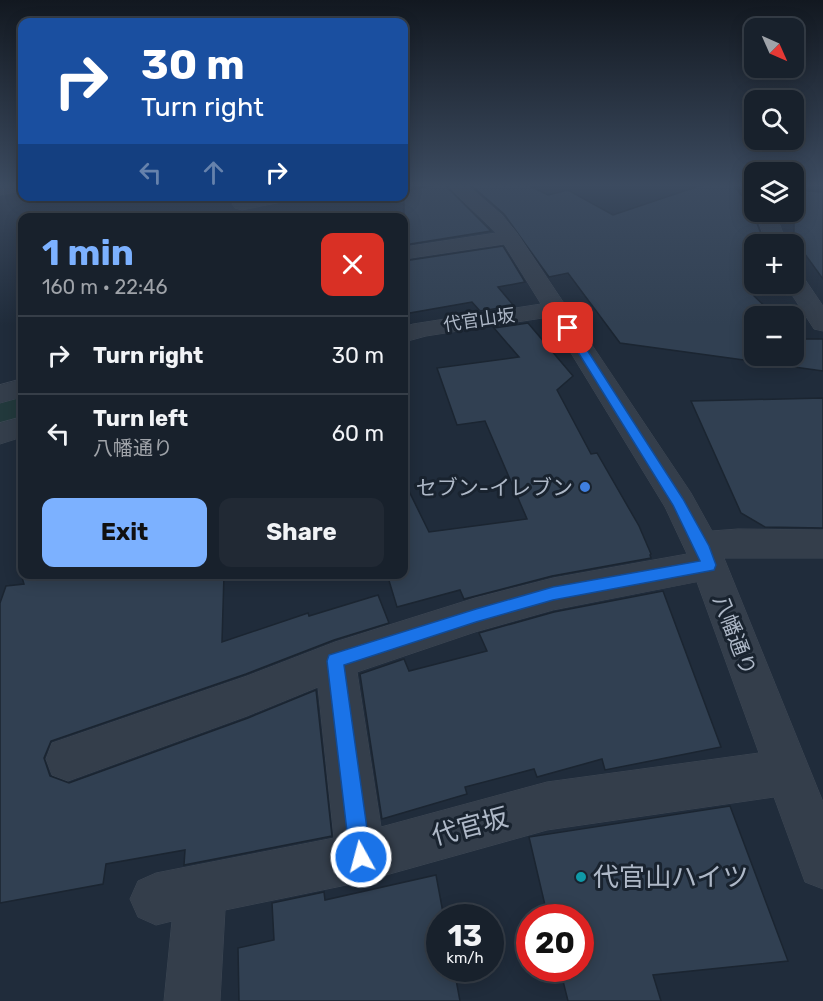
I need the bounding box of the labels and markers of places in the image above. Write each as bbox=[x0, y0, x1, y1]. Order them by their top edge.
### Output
pin bbox=[542, 302, 593, 353]
place label: セブン-イレブン bbox=[416, 475, 573, 500]
marker: セブン-イレブン bbox=[578, 480, 592, 494]
place label: 代官山ハイツ bbox=[593, 862, 748, 893]
marker: 代官山ハイツ bbox=[574, 870, 588, 884]

